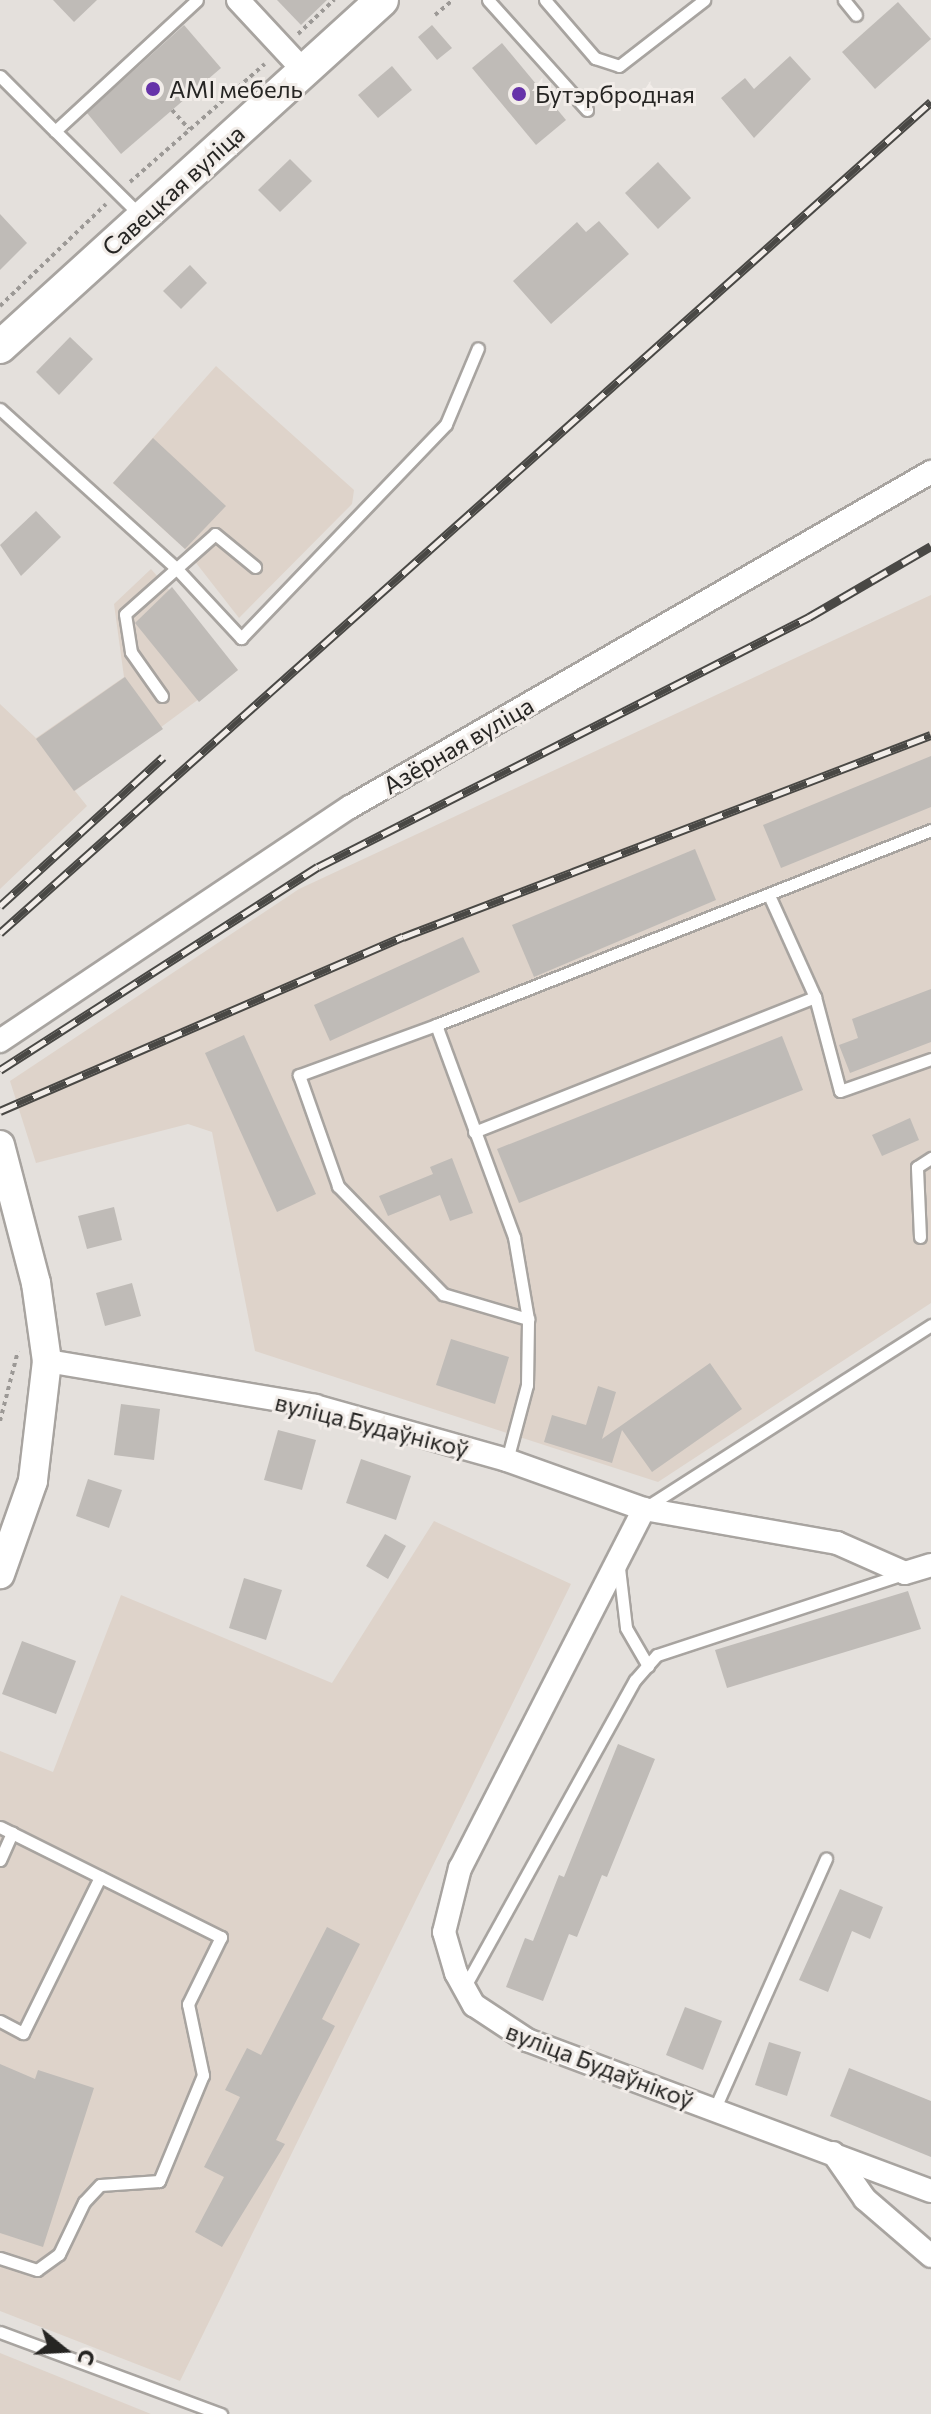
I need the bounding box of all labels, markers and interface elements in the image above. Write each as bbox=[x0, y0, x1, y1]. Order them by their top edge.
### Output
place label: AMI мебель bbox=[169, 75, 303, 103]
marker: AMI мебель bbox=[144, 80, 162, 98]
place label: Бутэрбродная bbox=[535, 80, 695, 108]
marker: Бутэрбродная bbox=[510, 85, 528, 103]
street label: Савецкая вуліца bbox=[96, 119, 250, 261]
street label: Азёрная вуліца bbox=[378, 690, 538, 800]
street label: вуліца Будаўнікоў bbox=[272, 1387, 472, 1463]
street label: вуліца Будаўнікоў bbox=[502, 2016, 698, 2114]
north arrow bbox=[24, 2310, 104, 2390]
text: С bbox=[72, 2346, 102, 2369]

